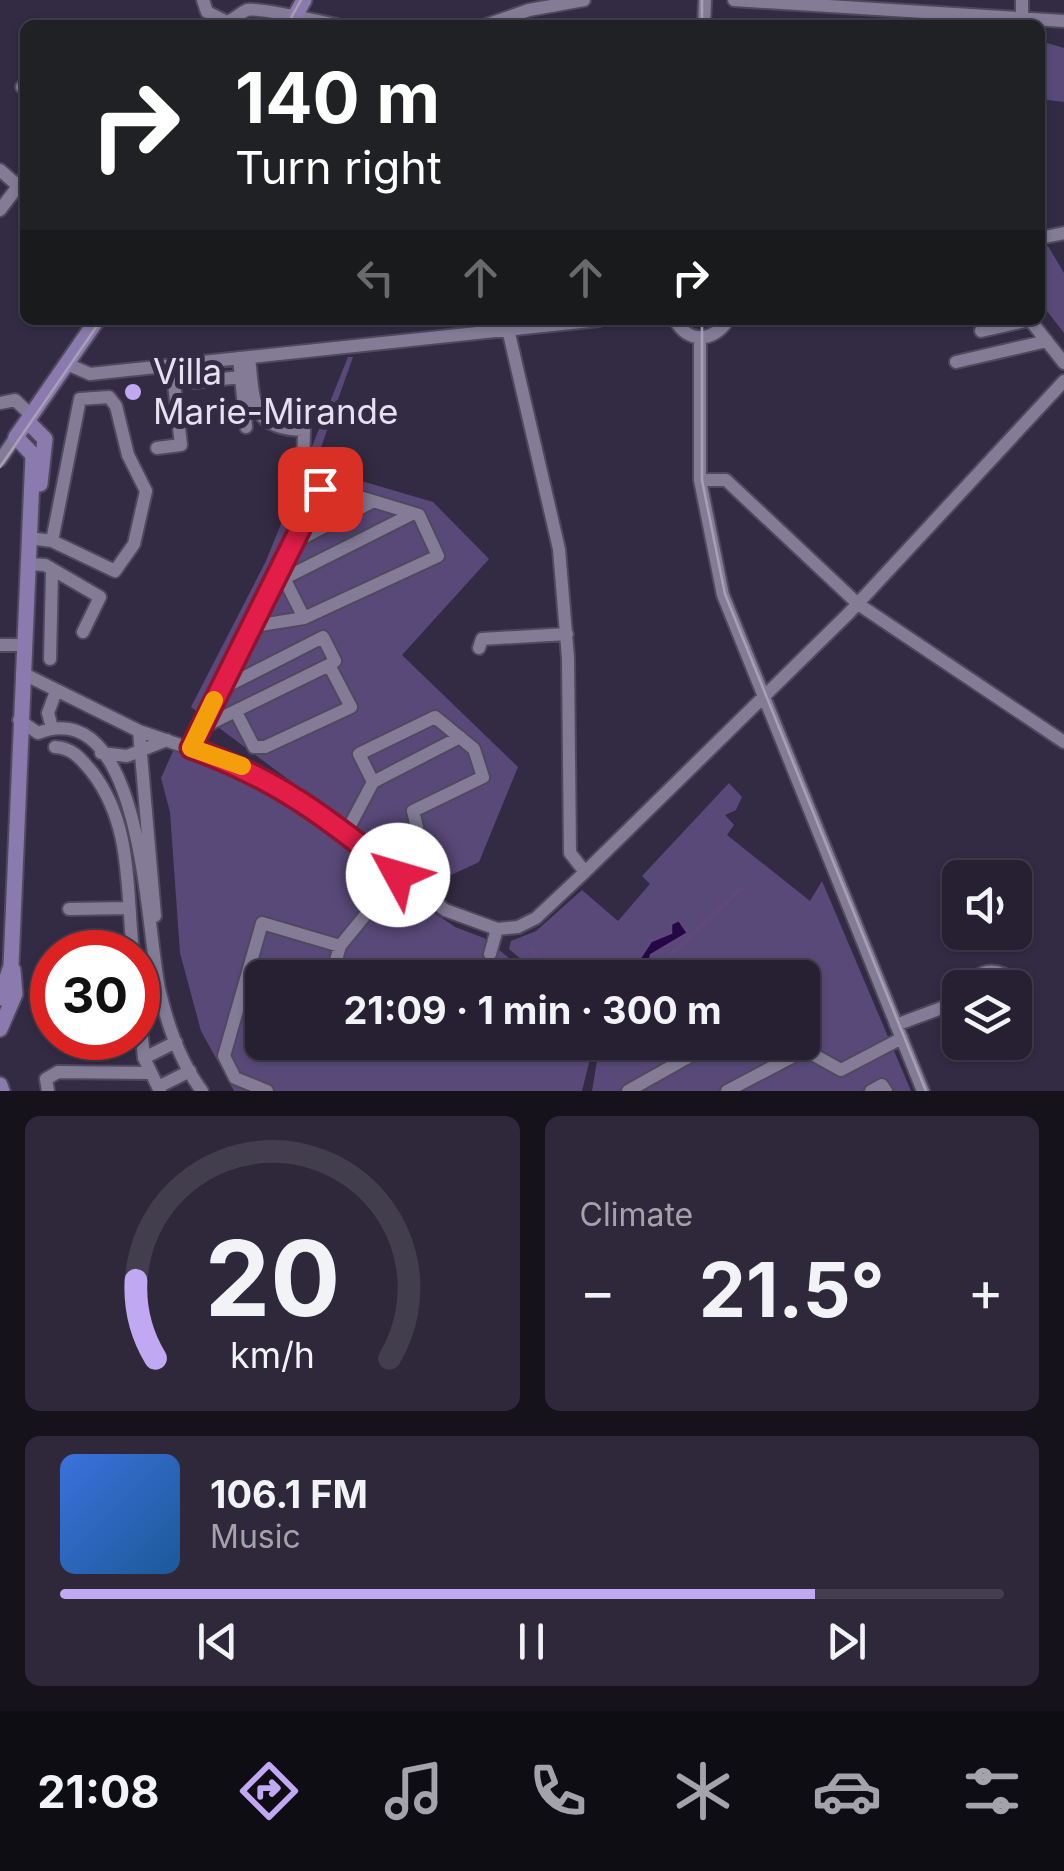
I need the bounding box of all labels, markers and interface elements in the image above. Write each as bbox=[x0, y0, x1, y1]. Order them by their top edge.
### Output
text: 140 m bbox=[235, 55, 440, 140]
icon: right bbox=[70, 60, 200, 190]
text: Turn right bbox=[235, 140, 442, 195]
icon: left bbox=[348, 250, 403, 305]
icon: ahead bbox=[453, 250, 508, 305]
icon: ahead bbox=[558, 250, 613, 305]
icon: right bbox=[663, 250, 718, 305]
place label: Villa Marie-Mirande bbox=[153, 350, 398, 432]
marker: Villa Marie-Mirande bbox=[122, 381, 144, 403]
pin bbox=[278, 447, 363, 532]
icon: arrive bbox=[293, 462, 348, 517]
position arrow bbox=[346, 823, 450, 927]
map controls bbox=[942, 860, 1032, 1060]
button: sound bbox=[942, 860, 1032, 950]
speed limit sign: 30 bbox=[30, 930, 160, 1060]
button: layers bbox=[942, 970, 1032, 1060]
text: 21:09 · 1 min · 300 m bbox=[343, 987, 722, 1033]
text: Climate bbox=[580, 1195, 693, 1234]
text: 20 bbox=[204, 1215, 340, 1341]
text: 21.5° bbox=[699, 1244, 885, 1335]
text: − bbox=[580, 1258, 616, 1324]
text: + bbox=[968, 1258, 1004, 1324]
text: km/h bbox=[230, 1333, 315, 1377]
text: 106.1 FM bbox=[210, 1471, 368, 1517]
text: Music bbox=[210, 1517, 301, 1556]
icon: previous bbox=[190, 1614, 245, 1669]
icon: pause bbox=[504, 1614, 559, 1669]
icon: next bbox=[819, 1614, 874, 1669]
icon: directions bbox=[234, 1756, 304, 1826]
icon: music bbox=[379, 1756, 449, 1826]
icon: phone bbox=[523, 1756, 593, 1826]
icon: climate bbox=[668, 1756, 738, 1826]
icon: car bbox=[812, 1756, 882, 1826]
icon: filters bbox=[957, 1756, 1027, 1826]
text: 21:08 bbox=[37, 1764, 160, 1819]

